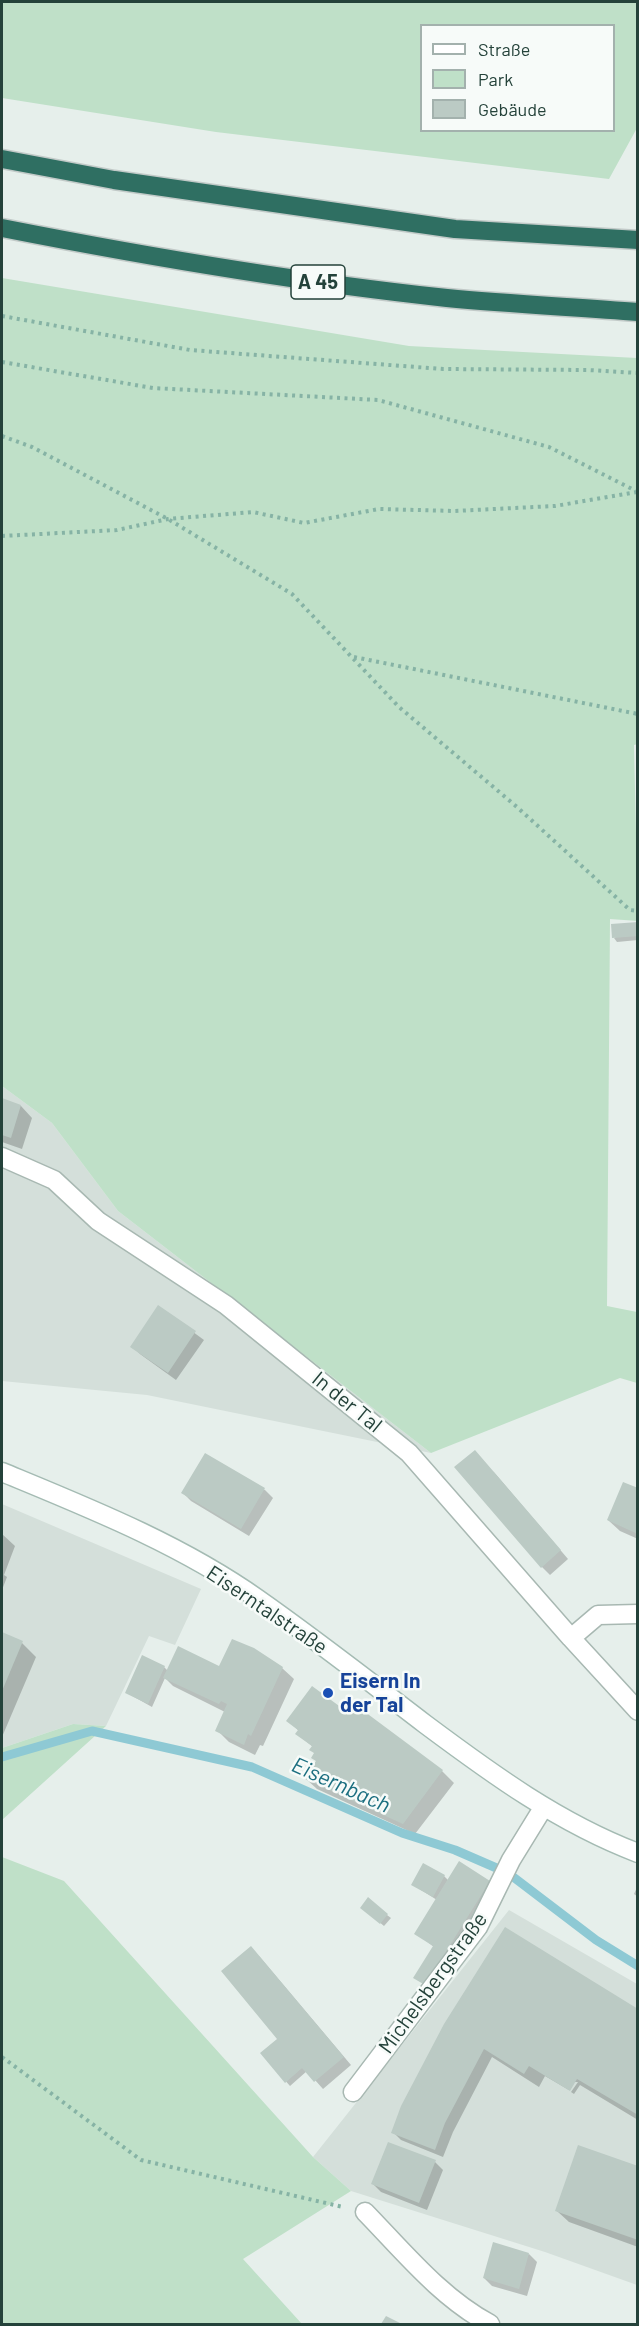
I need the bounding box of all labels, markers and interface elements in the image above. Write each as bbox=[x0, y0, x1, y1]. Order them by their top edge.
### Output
legend bbox=[420, 24, 615, 132]
text: Straße bbox=[478, 38, 530, 60]
text: Park bbox=[478, 68, 513, 90]
text: Gebäude bbox=[478, 98, 547, 120]
road number: A 45 bbox=[291, 265, 345, 299]
street label: In der Tal bbox=[307, 1366, 387, 1438]
street label: Eiserntalstraße bbox=[202, 1560, 332, 1660]
place label: Eisern In der Tal bbox=[340, 1668, 420, 1718]
marker: Eisern In der Tal bbox=[321, 1686, 335, 1700]
water label: Eisernbach bbox=[288, 1752, 394, 1818]
street label: Michelsbergstraße bbox=[373, 1907, 493, 2059]

